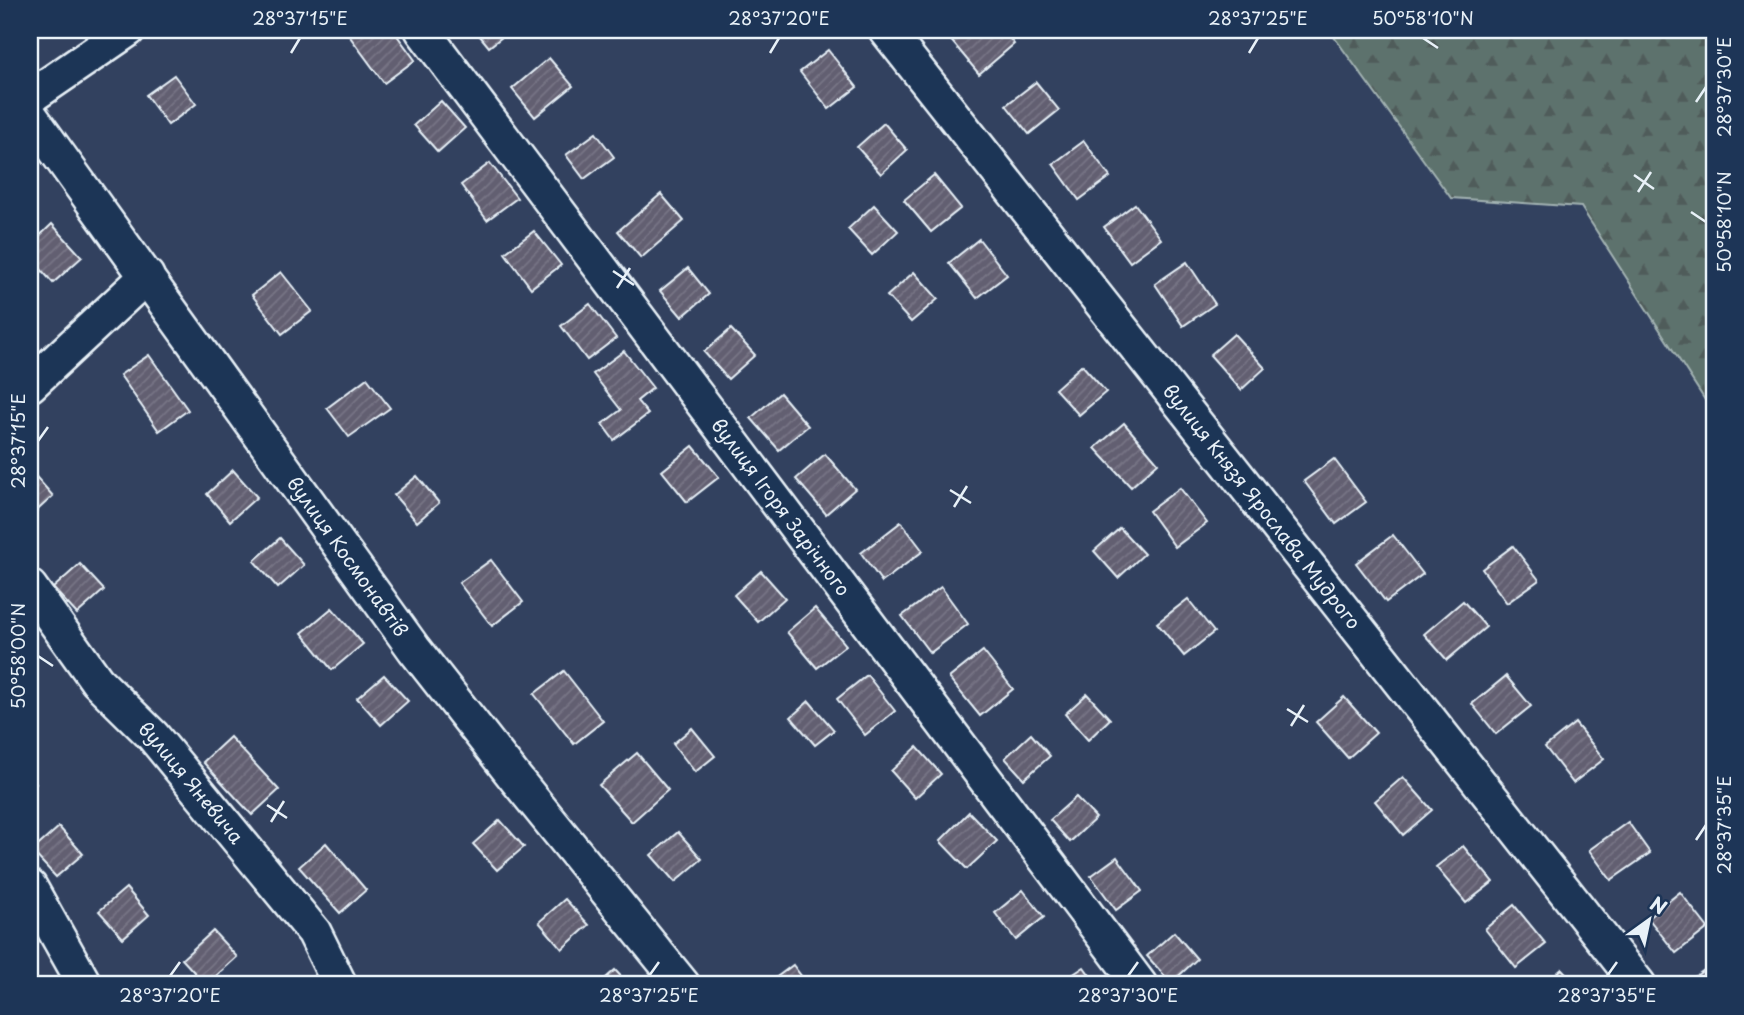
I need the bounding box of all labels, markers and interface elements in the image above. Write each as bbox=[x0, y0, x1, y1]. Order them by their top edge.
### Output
text: 28°37'15"E bbox=[252, 4, 348, 31]
text: 28°37'20"E bbox=[728, 4, 830, 31]
text: 28°37'25"E bbox=[1208, 4, 1308, 31]
text: 50°58'10"N bbox=[1372, 4, 1474, 31]
text: 28°37'30"E bbox=[1710, 37, 1737, 137]
text: 50°58'10"N bbox=[1710, 171, 1737, 273]
street label: вулиця Князя Ярослава Мудрого bbox=[1157, 377, 1368, 635]
text: 28°37'15"E bbox=[4, 393, 31, 489]
street label: вулиця Ігоря Зарічного bbox=[705, 412, 858, 601]
street label: вулиця Космонавтів bbox=[281, 470, 416, 642]
text: 50°58'00"N bbox=[4, 603, 31, 709]
street label: вулиця Яневича bbox=[133, 714, 251, 849]
text: 28°37'35"E bbox=[1710, 776, 1737, 874]
north arrow bbox=[1614, 886, 1684, 956]
text: N bbox=[1645, 889, 1673, 921]
text: 28°37'20"E bbox=[119, 981, 221, 1008]
text: 28°37'25"E bbox=[599, 981, 699, 1008]
text: 28°37'30"E bbox=[1078, 981, 1178, 1008]
text: 28°37'35"E bbox=[1558, 981, 1656, 1008]

